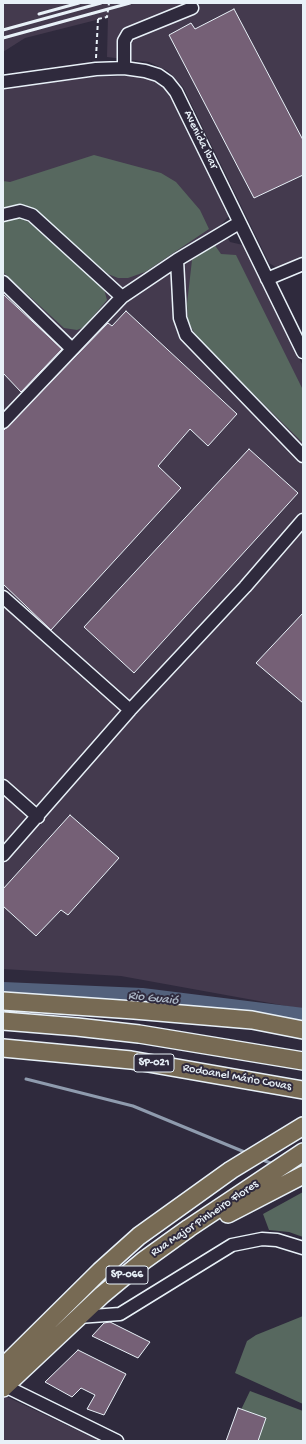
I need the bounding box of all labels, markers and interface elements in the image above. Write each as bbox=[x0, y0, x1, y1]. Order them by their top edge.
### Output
street label: Avenida Ibar bbox=[180, 108, 220, 172]
water label: Rio Guaió bbox=[127, 989, 179, 1009]
road number: SP-021 bbox=[134, 1054, 174, 1072]
street label: Rodoanel Mário Covas bbox=[182, 1061, 292, 1095]
street label: Rua Major Pinheiro Flores bbox=[149, 1178, 261, 1260]
road number: SP-066 bbox=[106, 1266, 148, 1284]

